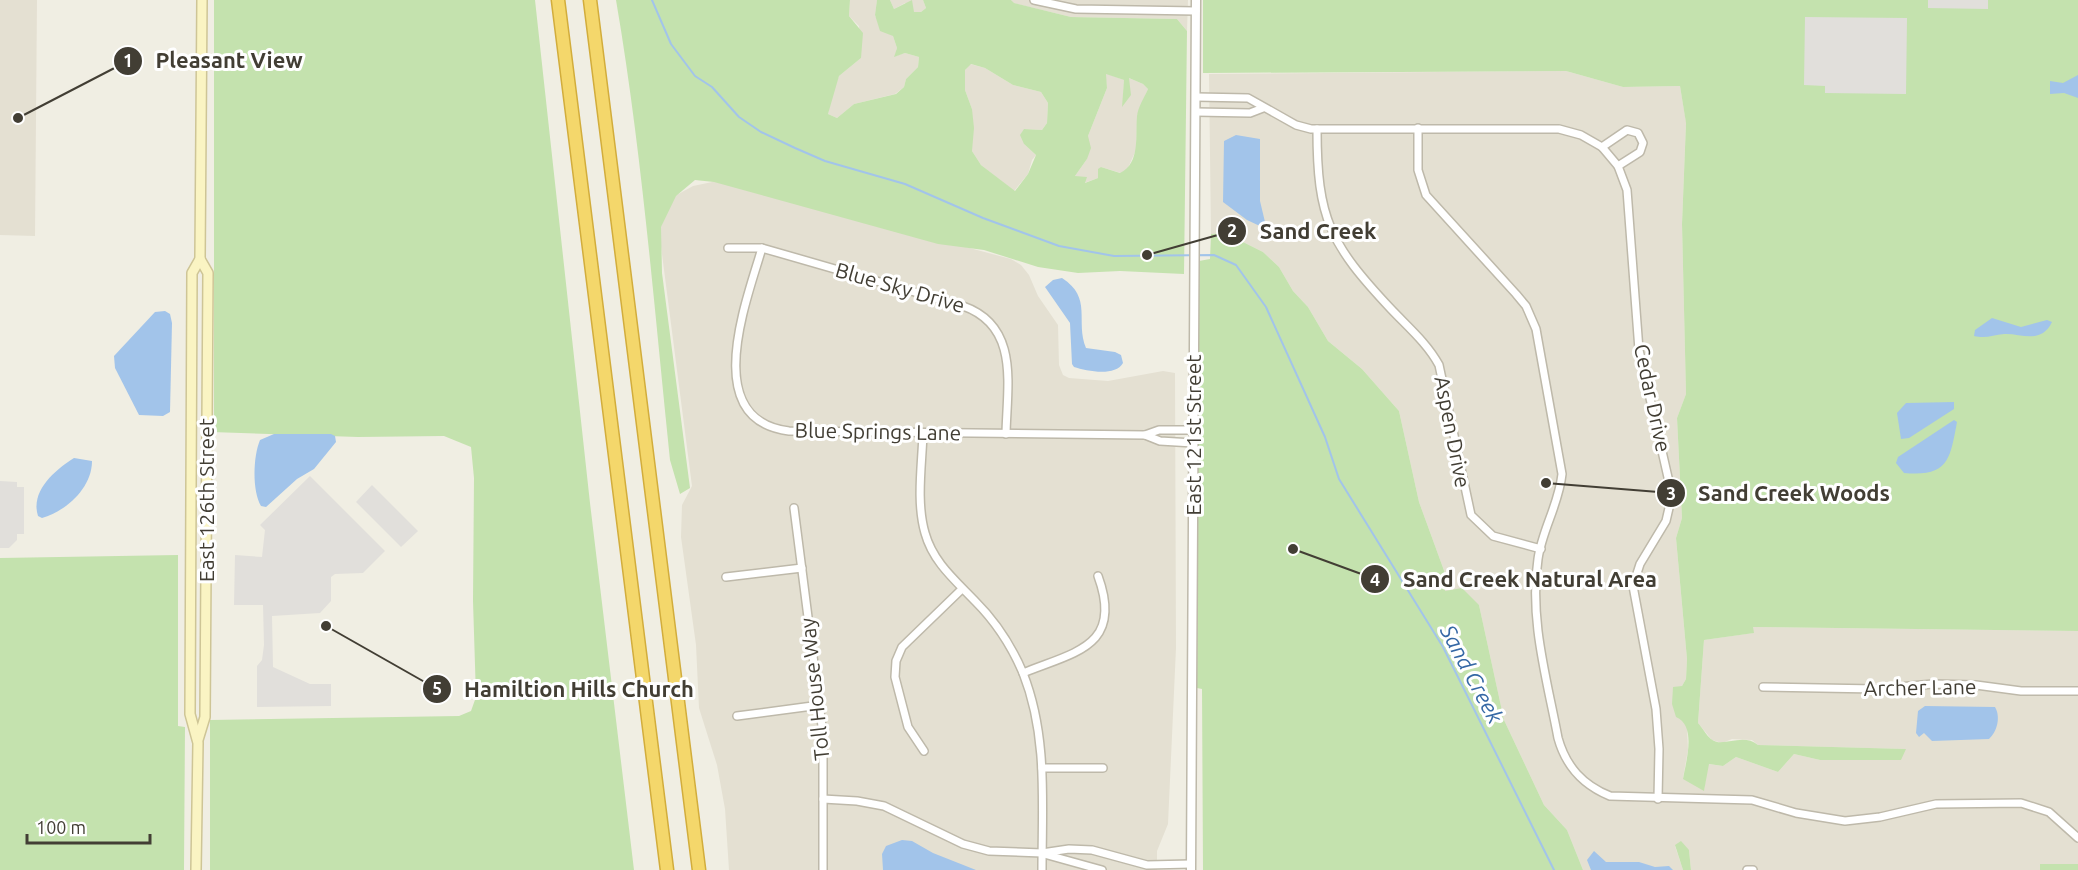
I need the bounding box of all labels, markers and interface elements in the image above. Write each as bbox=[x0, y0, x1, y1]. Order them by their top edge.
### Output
callout: Pleasant View bbox=[113, 41, 315, 81]
text: Pleasant View bbox=[155, 47, 303, 72]
text: 1 bbox=[123, 50, 133, 70]
callout: Sand Creek bbox=[1217, 211, 1388, 251]
text: Sand Creek bbox=[1260, 218, 1377, 243]
text: 2 bbox=[1227, 220, 1237, 240]
street label: Blue Sky Drive bbox=[833, 257, 968, 317]
street label: Cedar Drive bbox=[1630, 342, 1676, 454]
street label: East 121st Street bbox=[1181, 354, 1205, 516]
street label: Aspen Drive bbox=[1430, 374, 1476, 490]
street label: East 126th Street bbox=[194, 418, 218, 582]
street label: Blue Springs Lane bbox=[794, 418, 962, 444]
callout: Sand Creek Woods bbox=[1656, 473, 1902, 513]
text: Sand Creek Woods bbox=[1698, 480, 1890, 505]
text: 3 bbox=[1666, 483, 1676, 503]
callout: Sand Creek Natural Area bbox=[1360, 559, 1669, 599]
text: Sand Creek Natural Area bbox=[1403, 566, 1657, 591]
text: 4 bbox=[1370, 569, 1380, 589]
street label: Toll House Way bbox=[795, 617, 833, 762]
water label: Sand Creek bbox=[1436, 619, 1509, 728]
callout: Hamiltion Hills Church bbox=[422, 669, 706, 709]
street label: Archer Lane bbox=[1863, 674, 1977, 700]
text: Hamiltion Hills Church bbox=[464, 676, 694, 701]
text: 5 bbox=[432, 678, 442, 698]
scale bar bbox=[27, 807, 150, 845]
text: 100 m bbox=[36, 817, 86, 837]

